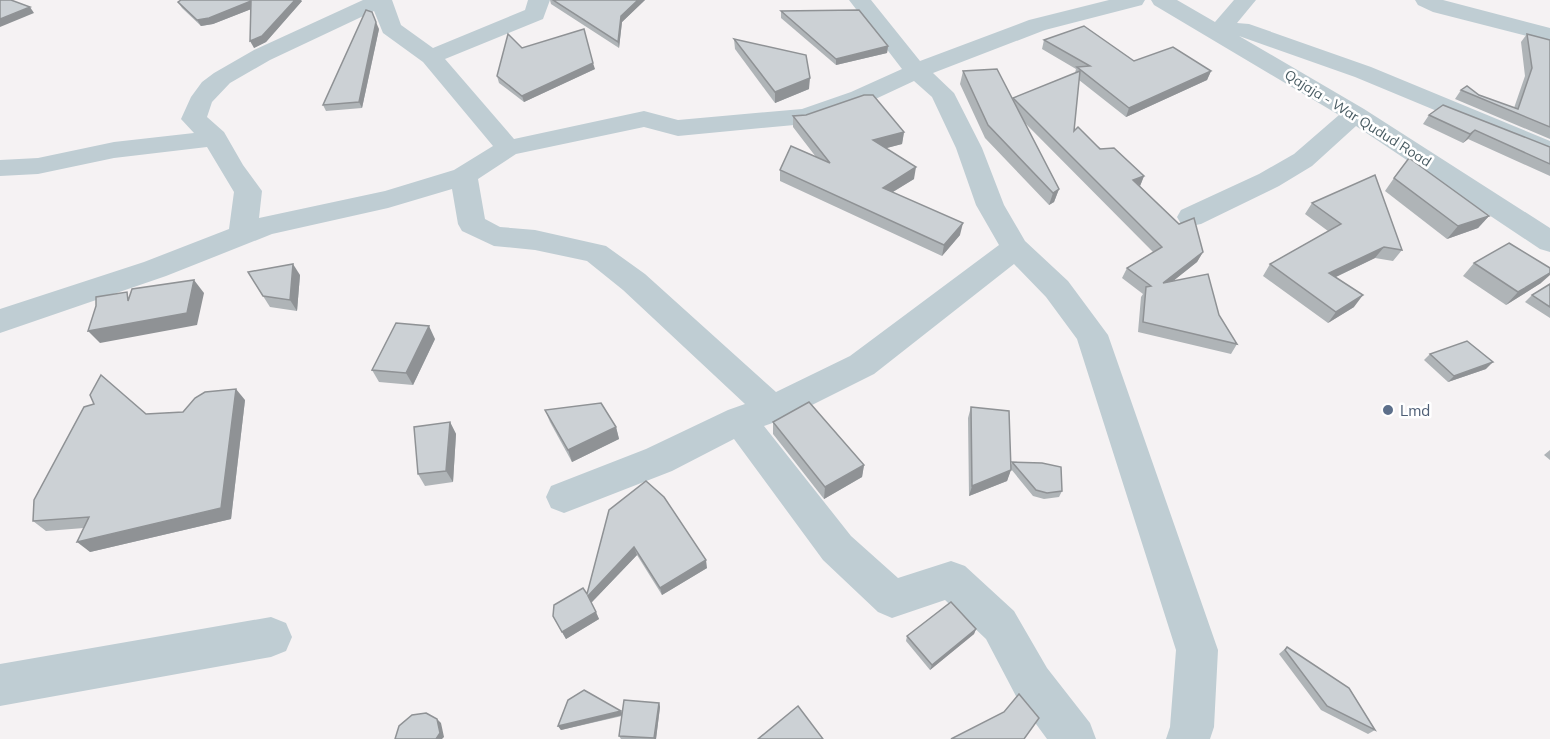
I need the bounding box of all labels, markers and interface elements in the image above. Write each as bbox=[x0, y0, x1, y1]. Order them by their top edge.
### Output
street label: Qajaja - War Qudud Road bbox=[1281, 65, 1435, 171]
place label: Lmd bbox=[1400, 401, 1430, 420]
marker: Lmd bbox=[1381, 403, 1395, 417]

